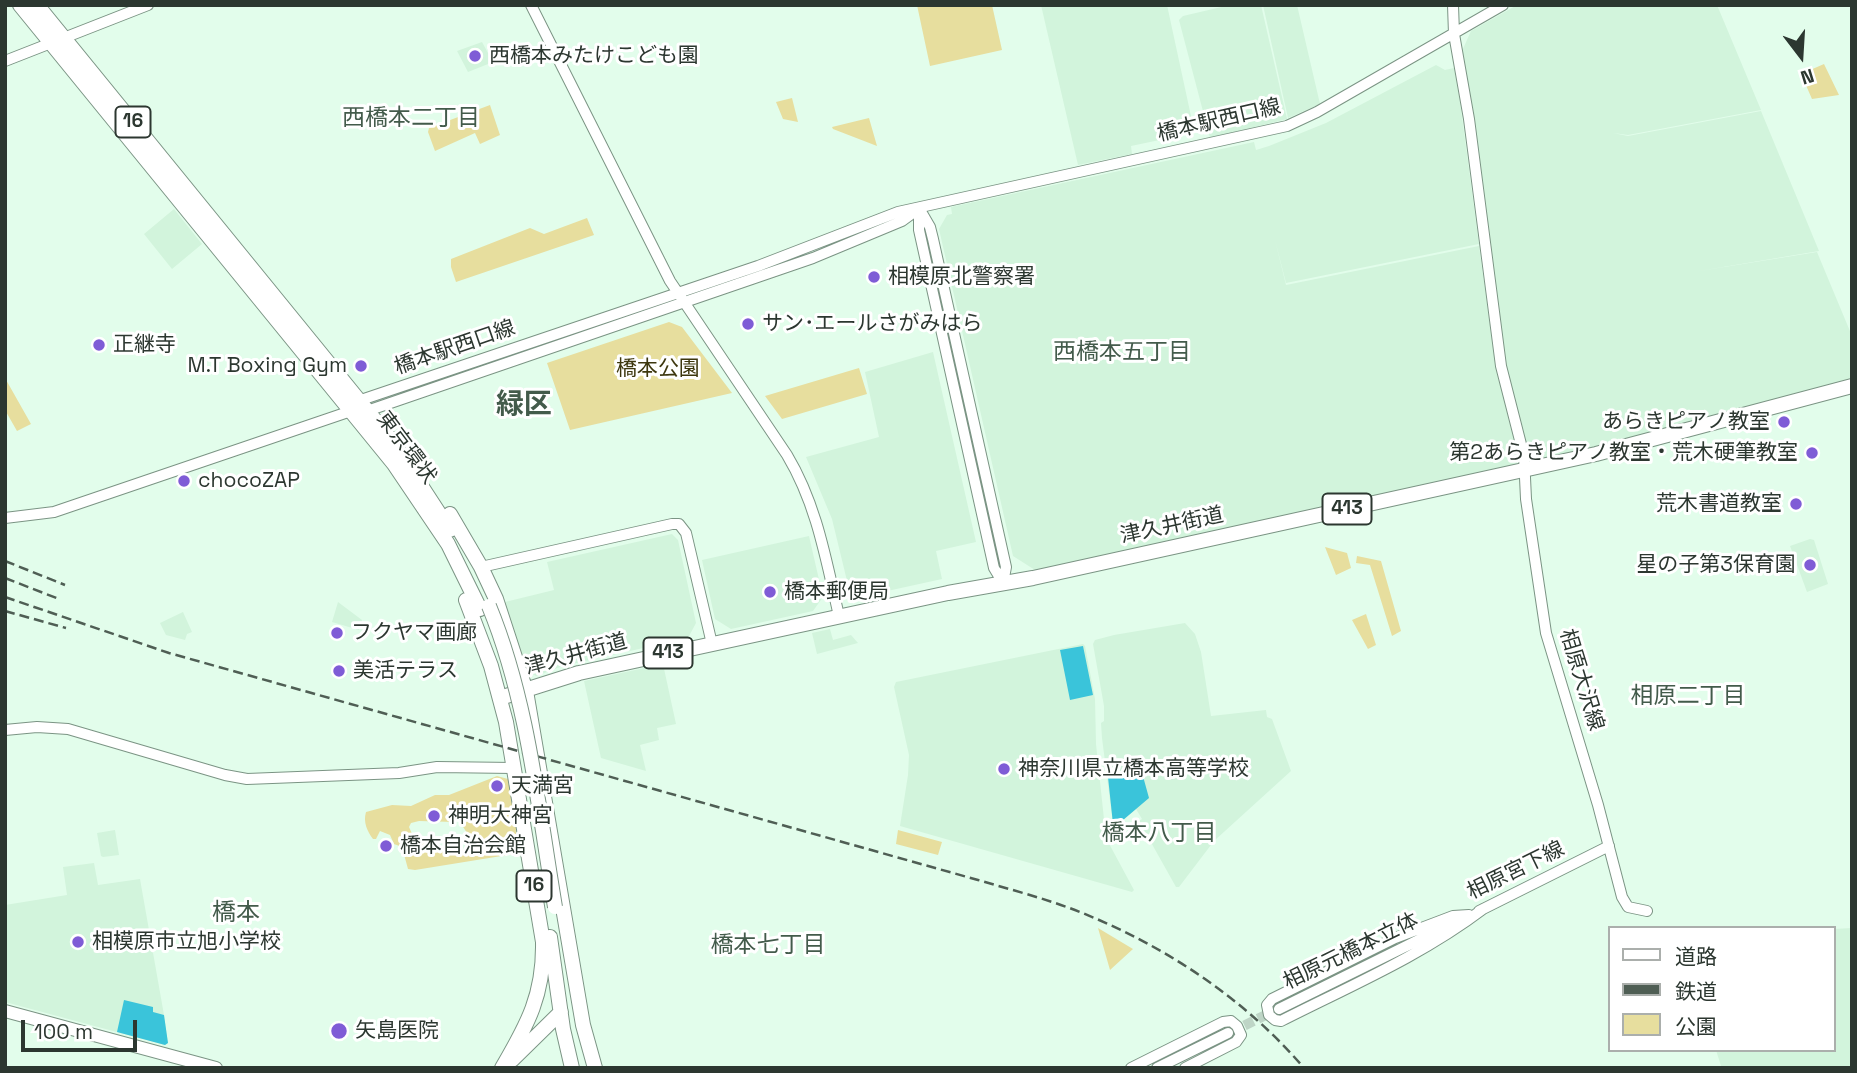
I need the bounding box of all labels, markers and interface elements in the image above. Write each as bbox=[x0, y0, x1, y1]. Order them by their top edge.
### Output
north arrow bbox=[1766, 21, 1836, 91]
place label: 西橋本みたけこども園 bbox=[489, 43, 699, 69]
marker: 西橋本みたけこども園 bbox=[467, 48, 483, 64]
text: N bbox=[1798, 63, 1817, 90]
street label: 橋本駅西口線 bbox=[1155, 95, 1283, 147]
district label: 西橋本二丁目 bbox=[342, 105, 480, 133]
road number: 16 bbox=[116, 106, 150, 138]
place label: 相模原北警察署 bbox=[888, 264, 1035, 290]
marker: 相模原北警察署 bbox=[866, 269, 882, 285]
place label: サン･エールさがみはら bbox=[762, 311, 982, 337]
street label: 橋本駅西口線 bbox=[391, 316, 519, 380]
marker: サン･エールさがみはら bbox=[740, 316, 756, 332]
place label: 正継寺 bbox=[113, 332, 176, 358]
marker: 正継寺 bbox=[91, 337, 107, 353]
district label: 西橋本五丁目 bbox=[1053, 339, 1191, 367]
place label: M.T Boxing Gym bbox=[187, 353, 347, 379]
park label: 橋本公園 bbox=[616, 356, 700, 382]
marker: M.T Boxing Gym bbox=[353, 358, 369, 374]
district label: 緑区 bbox=[496, 388, 552, 422]
street label: 東京環状 bbox=[371, 407, 441, 489]
place label: あらきピアノ教室 bbox=[1602, 409, 1770, 435]
marker: あらきピアノ教室 bbox=[1776, 414, 1792, 430]
place label: 第2あらきピアノ教室・荒木硬筆教室 bbox=[1449, 440, 1798, 466]
marker: 第2あらきピアノ教室・荒木硬筆教室 bbox=[1804, 445, 1820, 461]
place label: chocoZAP bbox=[198, 468, 300, 494]
marker: chocoZAP bbox=[176, 473, 192, 489]
place label: 荒木書道教室 bbox=[1656, 491, 1782, 517]
road number: 413 bbox=[1322, 494, 1372, 524]
marker: 荒木書道教室 bbox=[1788, 496, 1804, 512]
street label: 津久井街道 bbox=[1118, 503, 1226, 549]
place label: 星の子第3保育園 bbox=[1636, 552, 1796, 578]
marker: 星の子第3保育園 bbox=[1802, 557, 1818, 573]
place label: 橋本郵便局 bbox=[784, 579, 889, 605]
marker: 橋本郵便局 bbox=[762, 584, 778, 600]
place label: フクヤマ画廊 bbox=[351, 620, 477, 646]
marker: フクヤマ画廊 bbox=[329, 625, 345, 641]
street label: 相原大沢線 bbox=[1554, 626, 1608, 734]
street label: 津久井街道 bbox=[522, 629, 630, 681]
road number: 413 bbox=[644, 638, 692, 668]
place label: 美活テラス bbox=[353, 658, 458, 684]
marker: 美活テラス bbox=[331, 663, 347, 679]
district label: 相原二丁目 bbox=[1631, 683, 1745, 711]
place label: 神奈川県立橋本高等学校 bbox=[1018, 756, 1249, 782]
marker: 神奈川県立橋本高等学校 bbox=[996, 761, 1012, 777]
place label: 天満宮 bbox=[511, 773, 574, 799]
marker: 天満宮 bbox=[489, 778, 505, 794]
place label: 神明大神宮 bbox=[448, 803, 553, 829]
marker: 神明大神宮 bbox=[426, 808, 442, 824]
district label: 橋本八丁目 bbox=[1102, 820, 1216, 848]
place label: 橋本自治会館 bbox=[400, 833, 526, 859]
street label: 相原宮下線 bbox=[1463, 837, 1569, 905]
marker: 橋本自治会館 bbox=[378, 838, 394, 854]
road number: 16 bbox=[516, 870, 552, 902]
district label: 橋本 bbox=[212, 899, 260, 927]
street label: 相原元橋本立体 bbox=[1279, 908, 1423, 996]
legend bbox=[1608, 926, 1836, 1052]
place label: 相模原市立旭小学校 bbox=[92, 929, 281, 955]
district label: 橋本七丁目 bbox=[711, 932, 825, 960]
marker: 相模原市立旭小学校 bbox=[70, 934, 86, 950]
text: 道路 bbox=[1675, 943, 1717, 970]
text: 鉄道 bbox=[1675, 978, 1717, 1005]
scale bar bbox=[24, 1006, 140, 1050]
text: 公園 bbox=[1675, 1013, 1717, 1040]
text: 100 m bbox=[34, 1018, 93, 1045]
place label: 矢島医院 bbox=[355, 1018, 439, 1044]
marker: 矢島医院 bbox=[329, 1021, 349, 1041]

